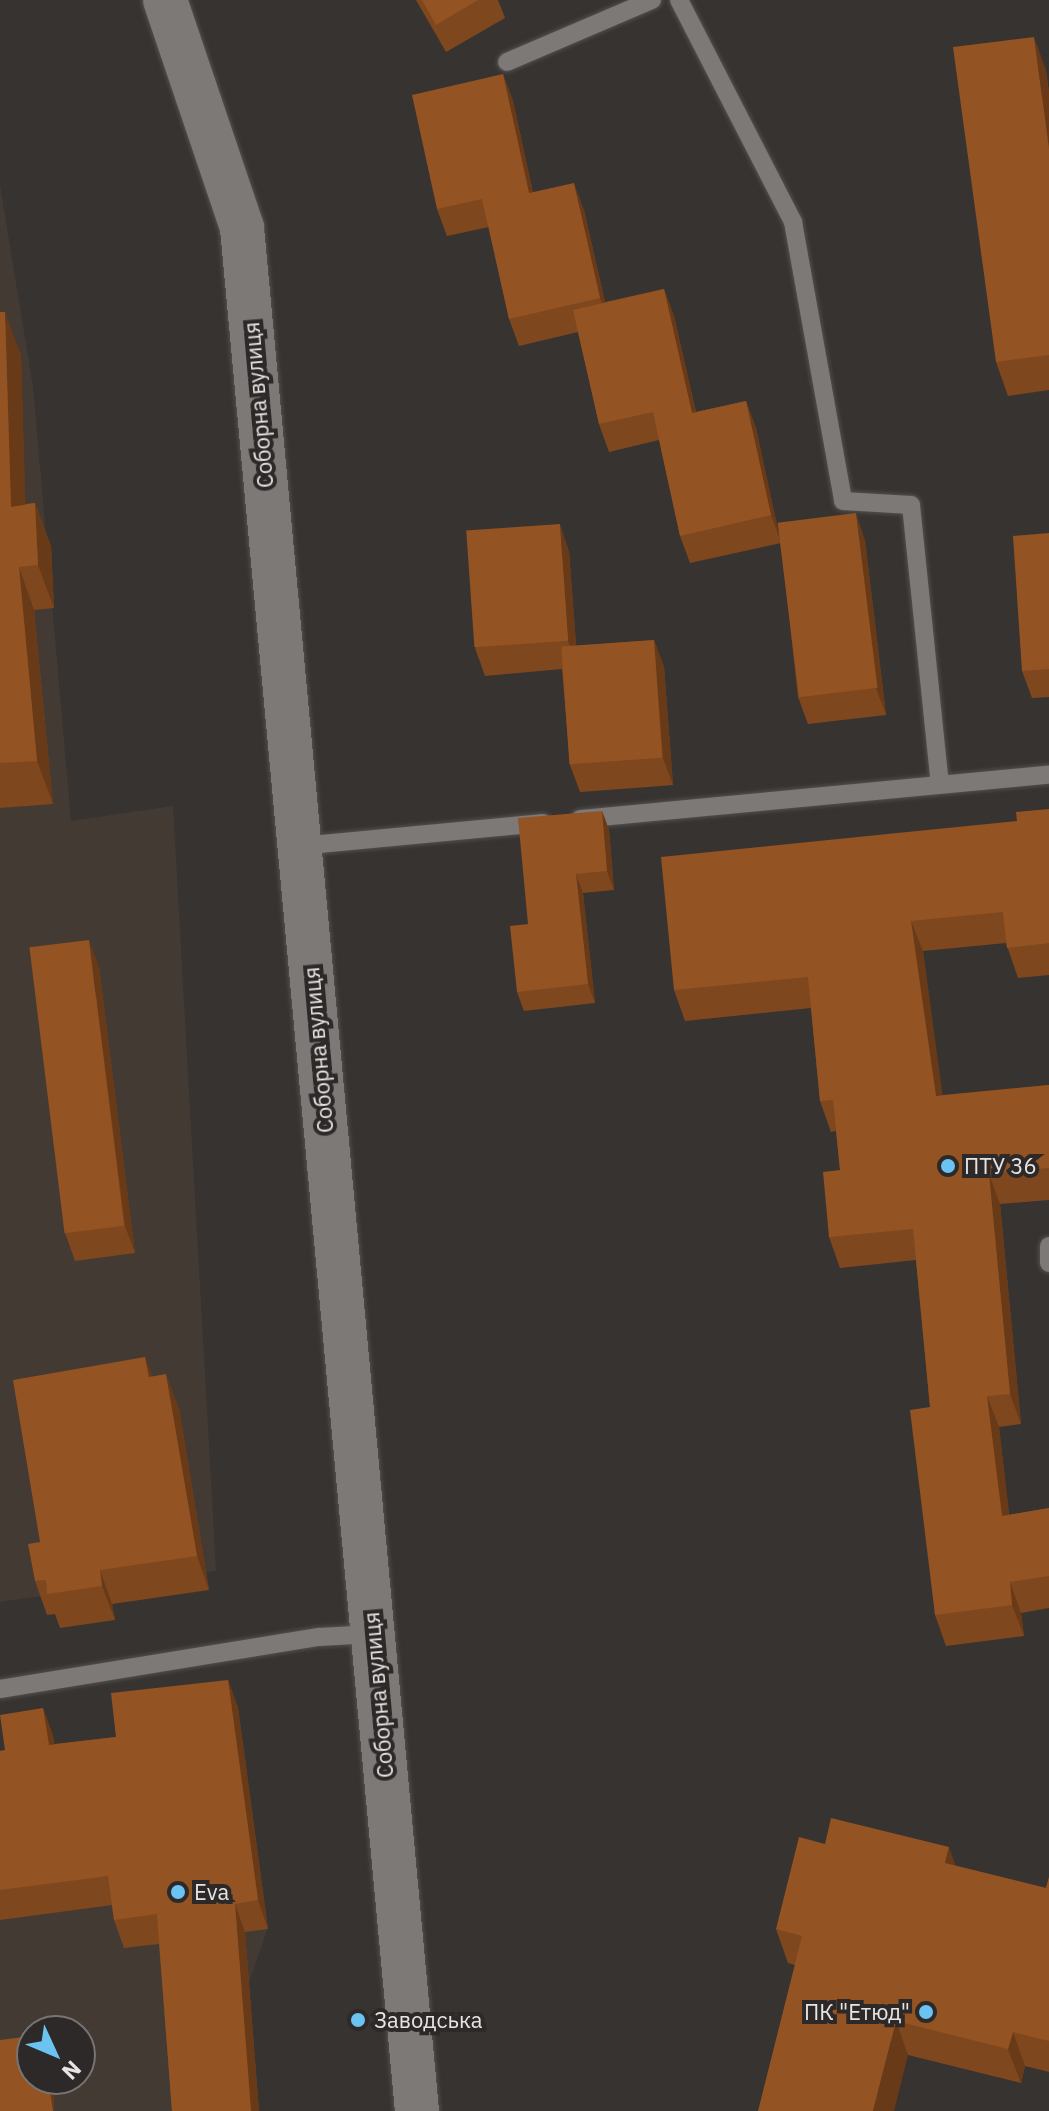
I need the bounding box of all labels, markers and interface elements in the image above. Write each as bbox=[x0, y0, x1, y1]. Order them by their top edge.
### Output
street label: Соборна вулиця bbox=[238, 321, 278, 489]
street label: Соборна вулиця bbox=[298, 966, 338, 1134]
place label: ПТУ 36 bbox=[964, 1153, 1037, 1179]
marker: ПТУ 36 bbox=[939, 1157, 957, 1175]
street label: Соборна вулиця bbox=[358, 1611, 398, 1779]
place label: Eva bbox=[194, 1879, 229, 1905]
marker: Eva bbox=[169, 1883, 187, 1901]
place label: ПК "Етюд" bbox=[804, 1999, 910, 2025]
marker: ПК "Етюд" bbox=[917, 2003, 935, 2021]
place label: Заводська bbox=[374, 2007, 483, 2033]
marker: Заводська bbox=[349, 2011, 367, 2029]
north arrow bbox=[16, 2015, 96, 2095]
text: N bbox=[56, 2055, 88, 2086]

